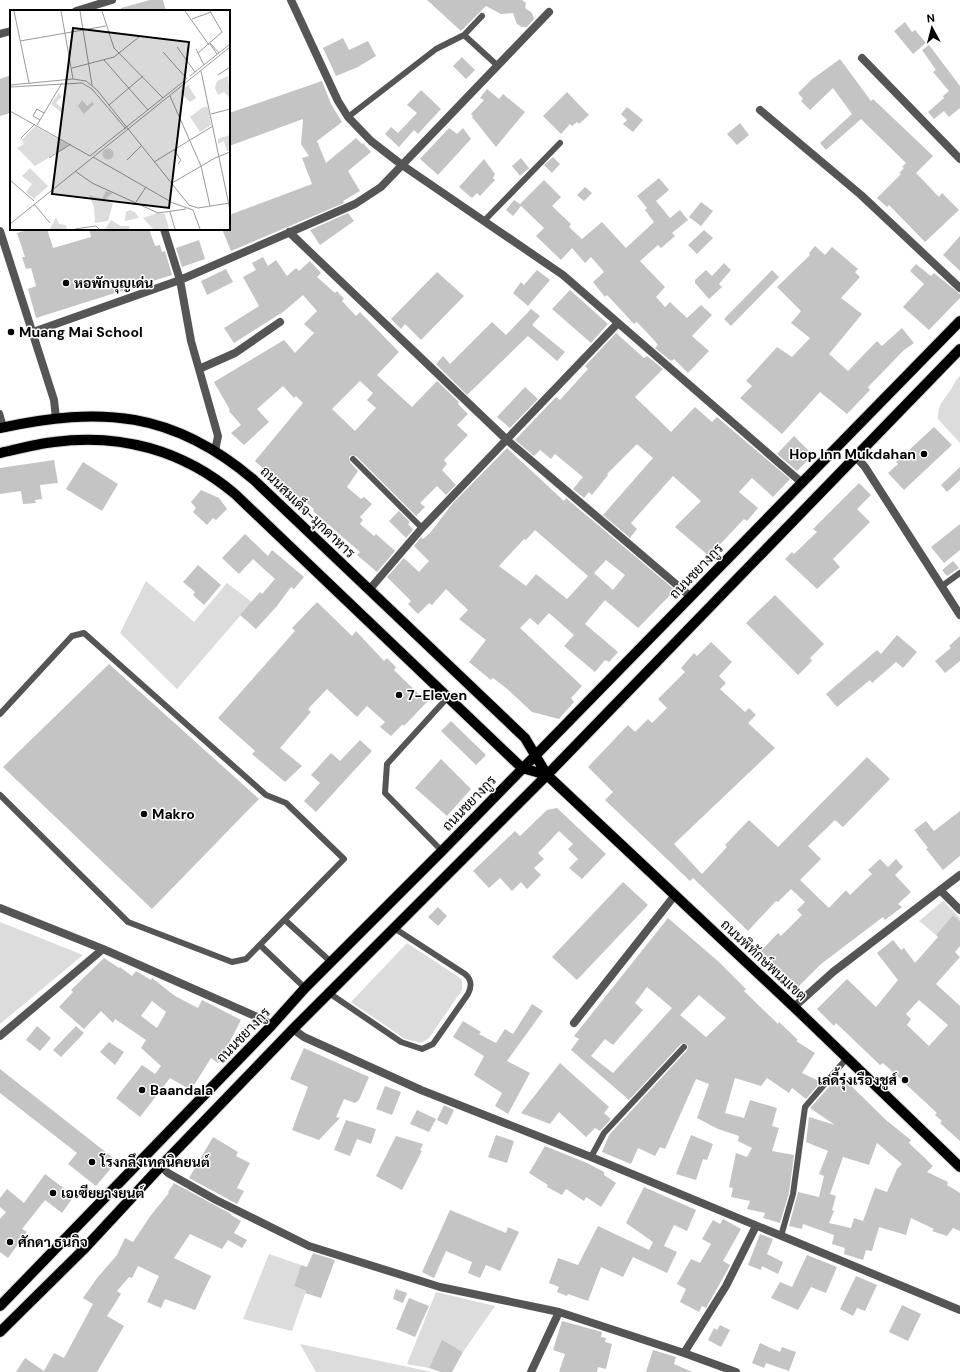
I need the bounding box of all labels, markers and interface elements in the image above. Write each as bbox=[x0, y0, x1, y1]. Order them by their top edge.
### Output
north arrow bbox=[912, 8, 952, 48]
inset map bbox=[10, 10, 230, 230]
text: N bbox=[926, 11, 936, 26]
place label: หอพักบุญเด่น bbox=[74, 274, 153, 294]
marker: หอพักบุญเด่น bbox=[61, 278, 71, 288]
place label: Muang Mai School bbox=[19, 323, 143, 341]
marker: Muang Mai School bbox=[6, 327, 16, 337]
place label: Hop Inn Mukdahan bbox=[789, 445, 916, 463]
marker: Hop Inn Mukdahan bbox=[919, 449, 929, 459]
street label: ถนนสมเด็จ-มุกดาหาร bbox=[256, 462, 359, 563]
street label: ถนนชยางกูร bbox=[665, 539, 728, 603]
place label: 7-Eleven bbox=[407, 686, 467, 704]
marker: 7-Eleven bbox=[394, 690, 404, 700]
street label: ถนนชยางกูร bbox=[438, 771, 501, 835]
place label: Makro bbox=[152, 805, 195, 823]
marker: Makro bbox=[139, 809, 149, 819]
street label: ถนนพิทักษ์พนมเขต bbox=[717, 915, 811, 1005]
street label: ถนนชยางกูร bbox=[212, 1003, 275, 1067]
place label: เลดี้รุ่งเรืองชูส์ bbox=[818, 1067, 898, 1091]
marker: เลดี้รุ่งเรืองชูส์ bbox=[900, 1075, 910, 1085]
place label: Baandala bbox=[150, 1081, 213, 1099]
marker: Baandala bbox=[137, 1085, 147, 1095]
place label: โรงกลึงเทคนิคยนต์ bbox=[99, 1153, 211, 1171]
marker: โรงกลึงเทคนิคยนต์ bbox=[87, 1157, 97, 1167]
place label: เอเซียยางยนต์ bbox=[61, 1184, 145, 1202]
marker: เอเซียยางยนต์ bbox=[48, 1188, 58, 1198]
place label: ศักดา ธนกิจ bbox=[18, 1233, 88, 1251]
marker: ศักดา ธนกิจ bbox=[5, 1237, 15, 1247]

